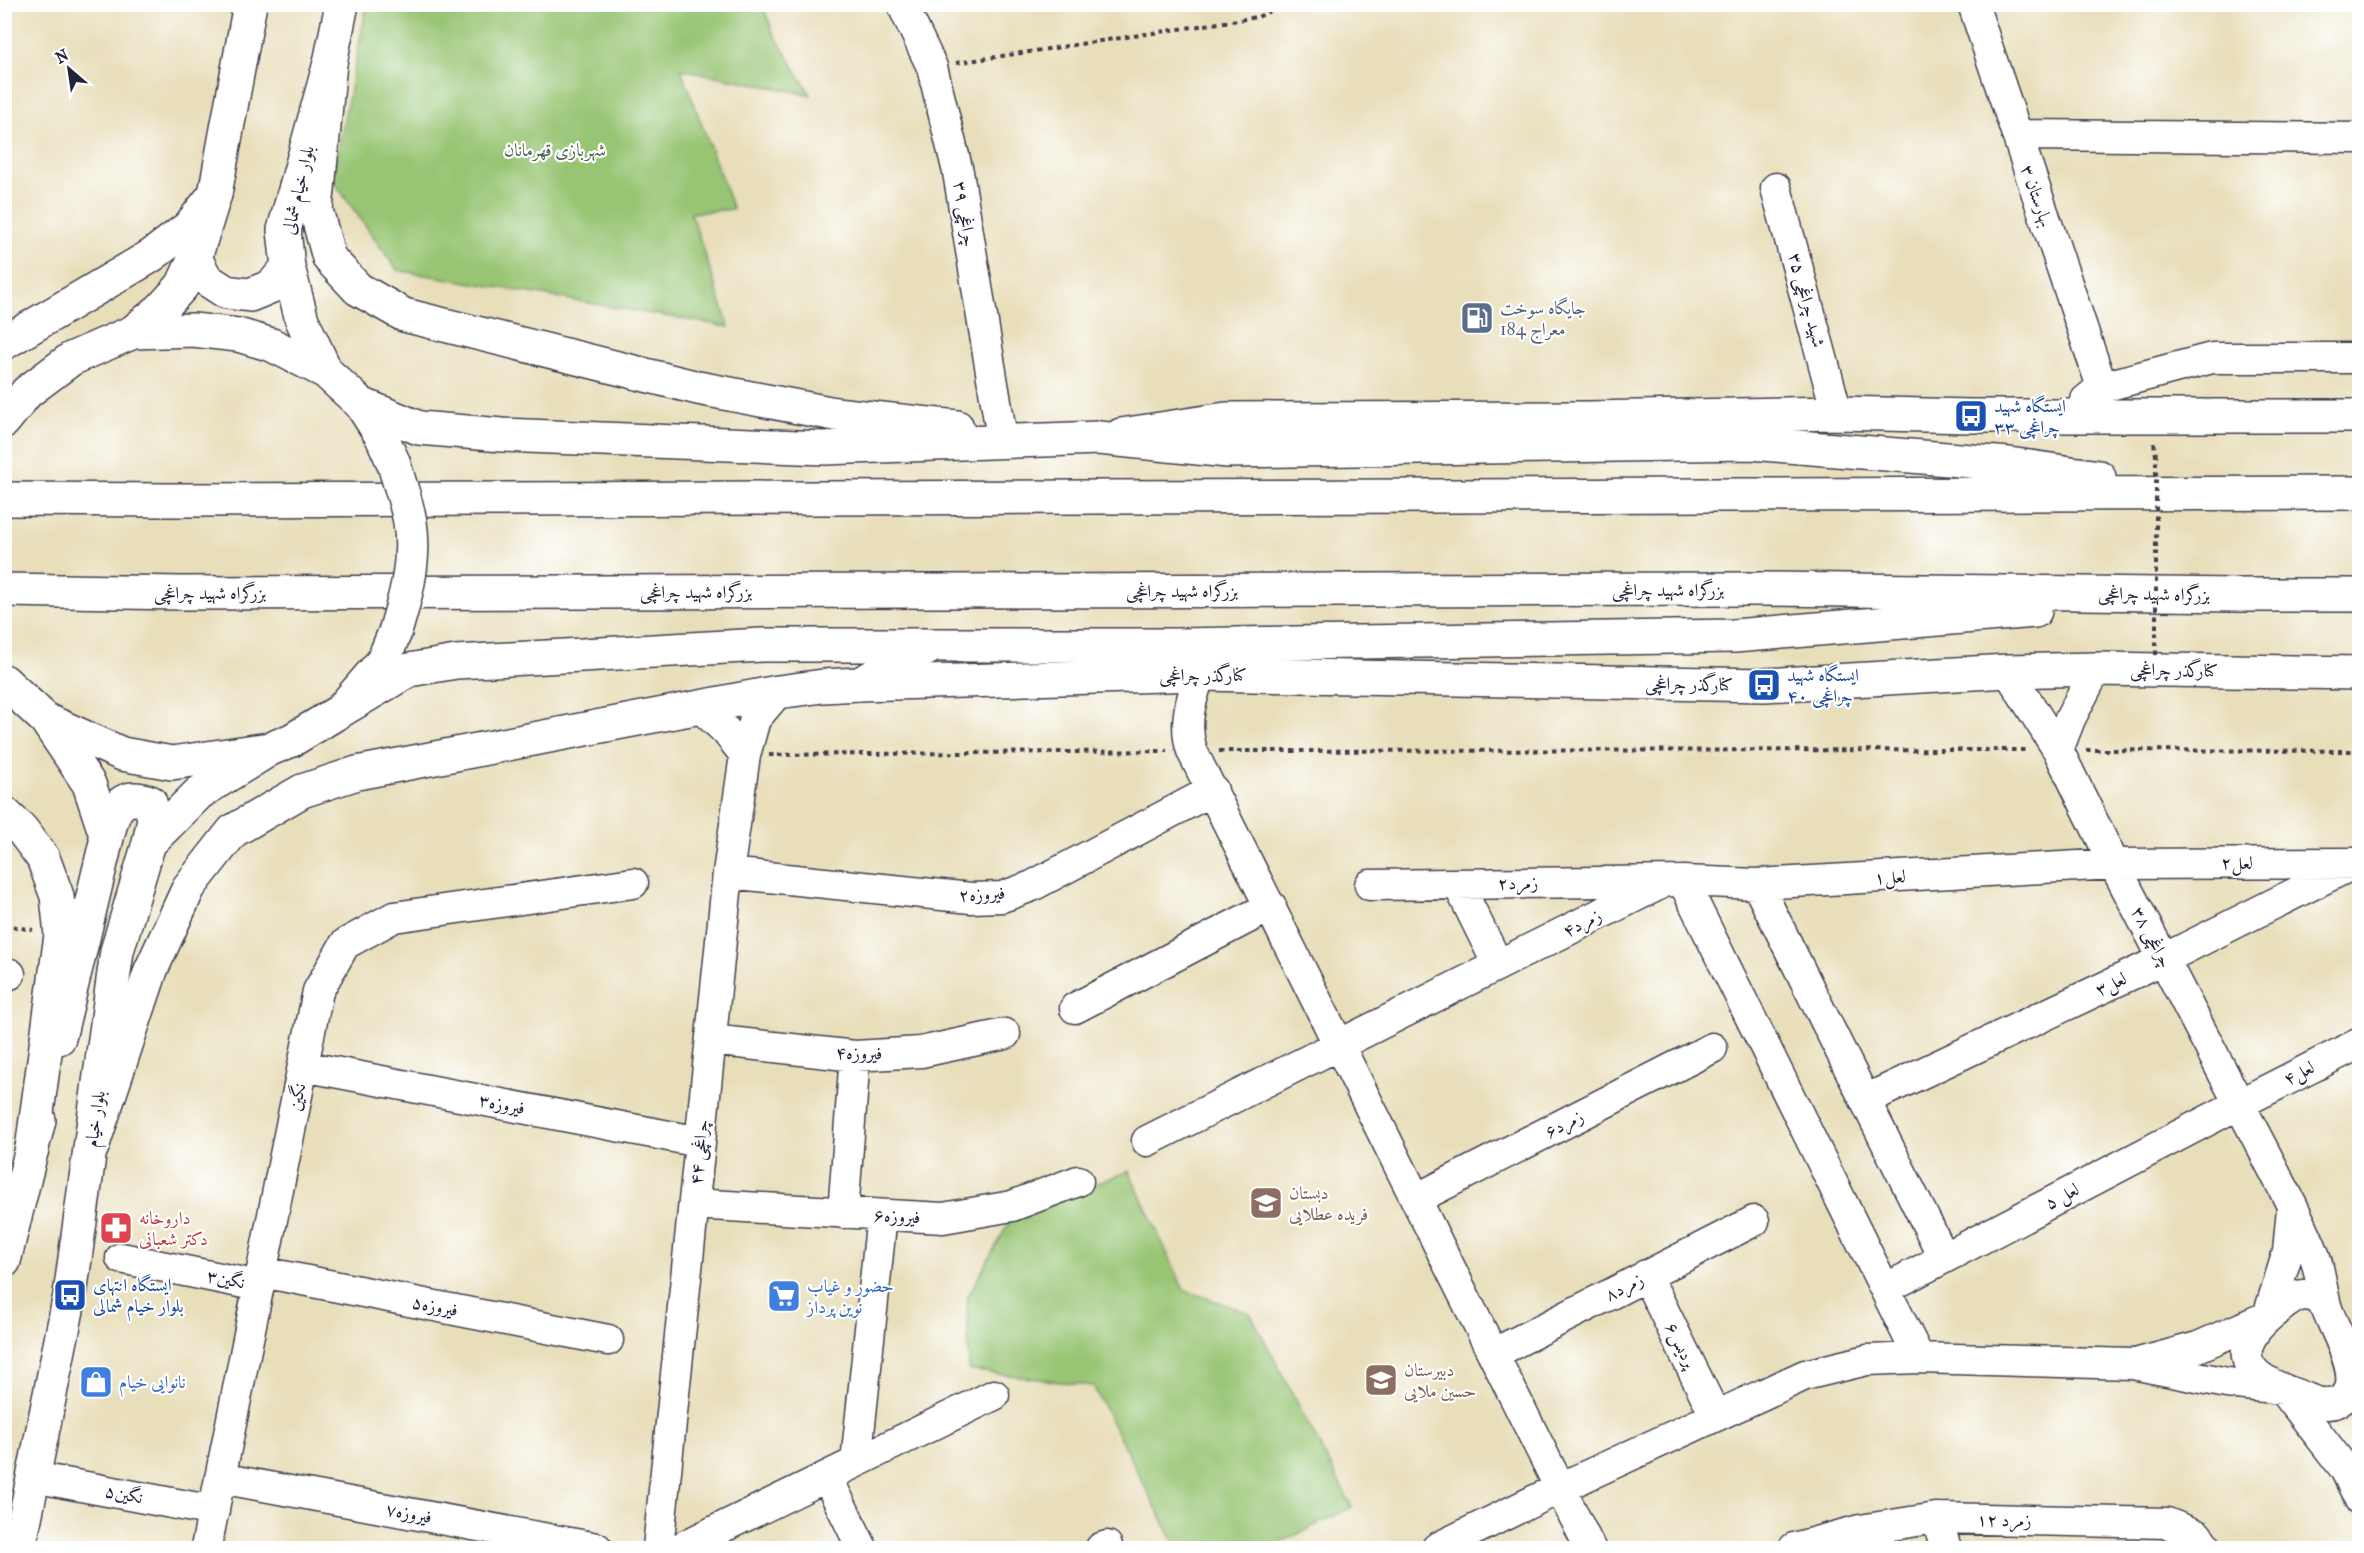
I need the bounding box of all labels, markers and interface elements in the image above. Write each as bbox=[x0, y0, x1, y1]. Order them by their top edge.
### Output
north arrow bbox=[39, 39, 99, 99]
text: N bbox=[52, 45, 73, 68]
park label: شهربازی قهرمانان bbox=[504, 140, 606, 162]
street label: بلوار خیام شمالی bbox=[278, 144, 324, 238]
street label: بهارستان ۳ bbox=[2015, 162, 2057, 230]
street label: چراغچی ۳۹ bbox=[948, 180, 980, 248]
street label: شهید چراغچی ٣۵ bbox=[1783, 250, 1829, 350]
place label: جایگاه سوخت 184 معراج bbox=[1500, 296, 1586, 345]
fuel station icon: جایگاه سوخت 184 معراج bbox=[1459, 300, 1495, 336]
place label: ایستگاه شهید چراغچی ۳۳ bbox=[1994, 394, 2066, 439]
bus stop icon: ایستگاه شهید چراغچی ۳۳ bbox=[1953, 398, 1989, 434]
street label: بزرگراه شهید چراغچی bbox=[1612, 578, 1724, 602]
street label: بزرگراه شهید چراغچی bbox=[1126, 579, 1238, 603]
street label: بزرگراه شهید چراغچی bbox=[640, 580, 752, 604]
street label: بزرگراه شهید چراغچی bbox=[154, 581, 266, 605]
street label: بزرگراه شهید چراغچی bbox=[2098, 581, 2210, 607]
street label: کنارگذر چراغچی bbox=[2130, 656, 2218, 683]
street label: کنارگذر چراغچی bbox=[1159, 662, 1247, 687]
place label: ایستگاه شهید چراغچی ۴۰ bbox=[1787, 663, 1859, 708]
bus stop icon: ایستگاه شهید چراغچی ۴۰ bbox=[1746, 667, 1782, 703]
street label: کنارگذر چراغچی bbox=[1645, 670, 1733, 697]
street label: لعل۲ bbox=[2221, 853, 2253, 876]
street label: لعل۱ bbox=[1874, 866, 1907, 891]
street label: زمرد۲ bbox=[1498, 873, 1539, 896]
street label: فیروزه۲ bbox=[958, 883, 1006, 906]
street label: چراغچی ۳۸ bbox=[2126, 903, 2176, 972]
street label: زمرد۴ bbox=[1559, 905, 1606, 944]
street label: لعل۳ bbox=[2092, 968, 2131, 1003]
street label: فیروزه۴ bbox=[835, 1043, 883, 1064]
street label: لعل۴ bbox=[2280, 1057, 2319, 1092]
street label: نگین bbox=[283, 1081, 310, 1113]
street label: بلوار خیام bbox=[81, 1089, 115, 1150]
street label: فیروزه۳ bbox=[477, 1090, 527, 1119]
street label: زمرد۶ bbox=[1541, 1106, 1588, 1145]
street label: چراغچی ۴۴ bbox=[686, 1118, 714, 1186]
street label: لعل ۵ bbox=[2042, 1179, 2084, 1216]
place label: دبستان فریده عطلایی bbox=[1289, 1183, 1368, 1226]
school or university icon: دبستان فریده عطلایی bbox=[1248, 1185, 1284, 1221]
street label: فیروزه۶ bbox=[873, 1205, 921, 1228]
place label: داروخانه دکتر شعبانی bbox=[139, 1208, 208, 1250]
pharmacy icon: داروخانه دکتر شعبانی bbox=[98, 1210, 134, 1246]
street label: نگین۳ bbox=[205, 1264, 247, 1293]
street label: زمرد۸ bbox=[1601, 1269, 1648, 1308]
place label: ایستگاه انتهای بلوار خیام شمالی bbox=[93, 1273, 184, 1322]
place label: حضور و غیاب نوین پرداز bbox=[805, 1276, 894, 1318]
bus stop icon: ایستگاه انتهای بلوار خیام شمالی bbox=[52, 1277, 88, 1313]
supermarket icon: حضور و غیاب نوین پرداز bbox=[766, 1278, 802, 1314]
street label: فیروزه۵ bbox=[410, 1292, 460, 1321]
street label: پردیس۶ bbox=[1660, 1319, 1701, 1374]
place label: دبیرستان حسین ملایی bbox=[1404, 1360, 1476, 1403]
school or university icon: دبیرستان حسین ملایی bbox=[1363, 1362, 1399, 1398]
shop icon: نانوایی خیام bbox=[78, 1364, 114, 1400]
place label: نانوایی خیام bbox=[119, 1372, 186, 1398]
street label: نگین۵ bbox=[103, 1479, 145, 1508]
street label: فیروزه۷ bbox=[384, 1499, 434, 1528]
street label: زمرد ۱۲ bbox=[1976, 1510, 2032, 1533]

